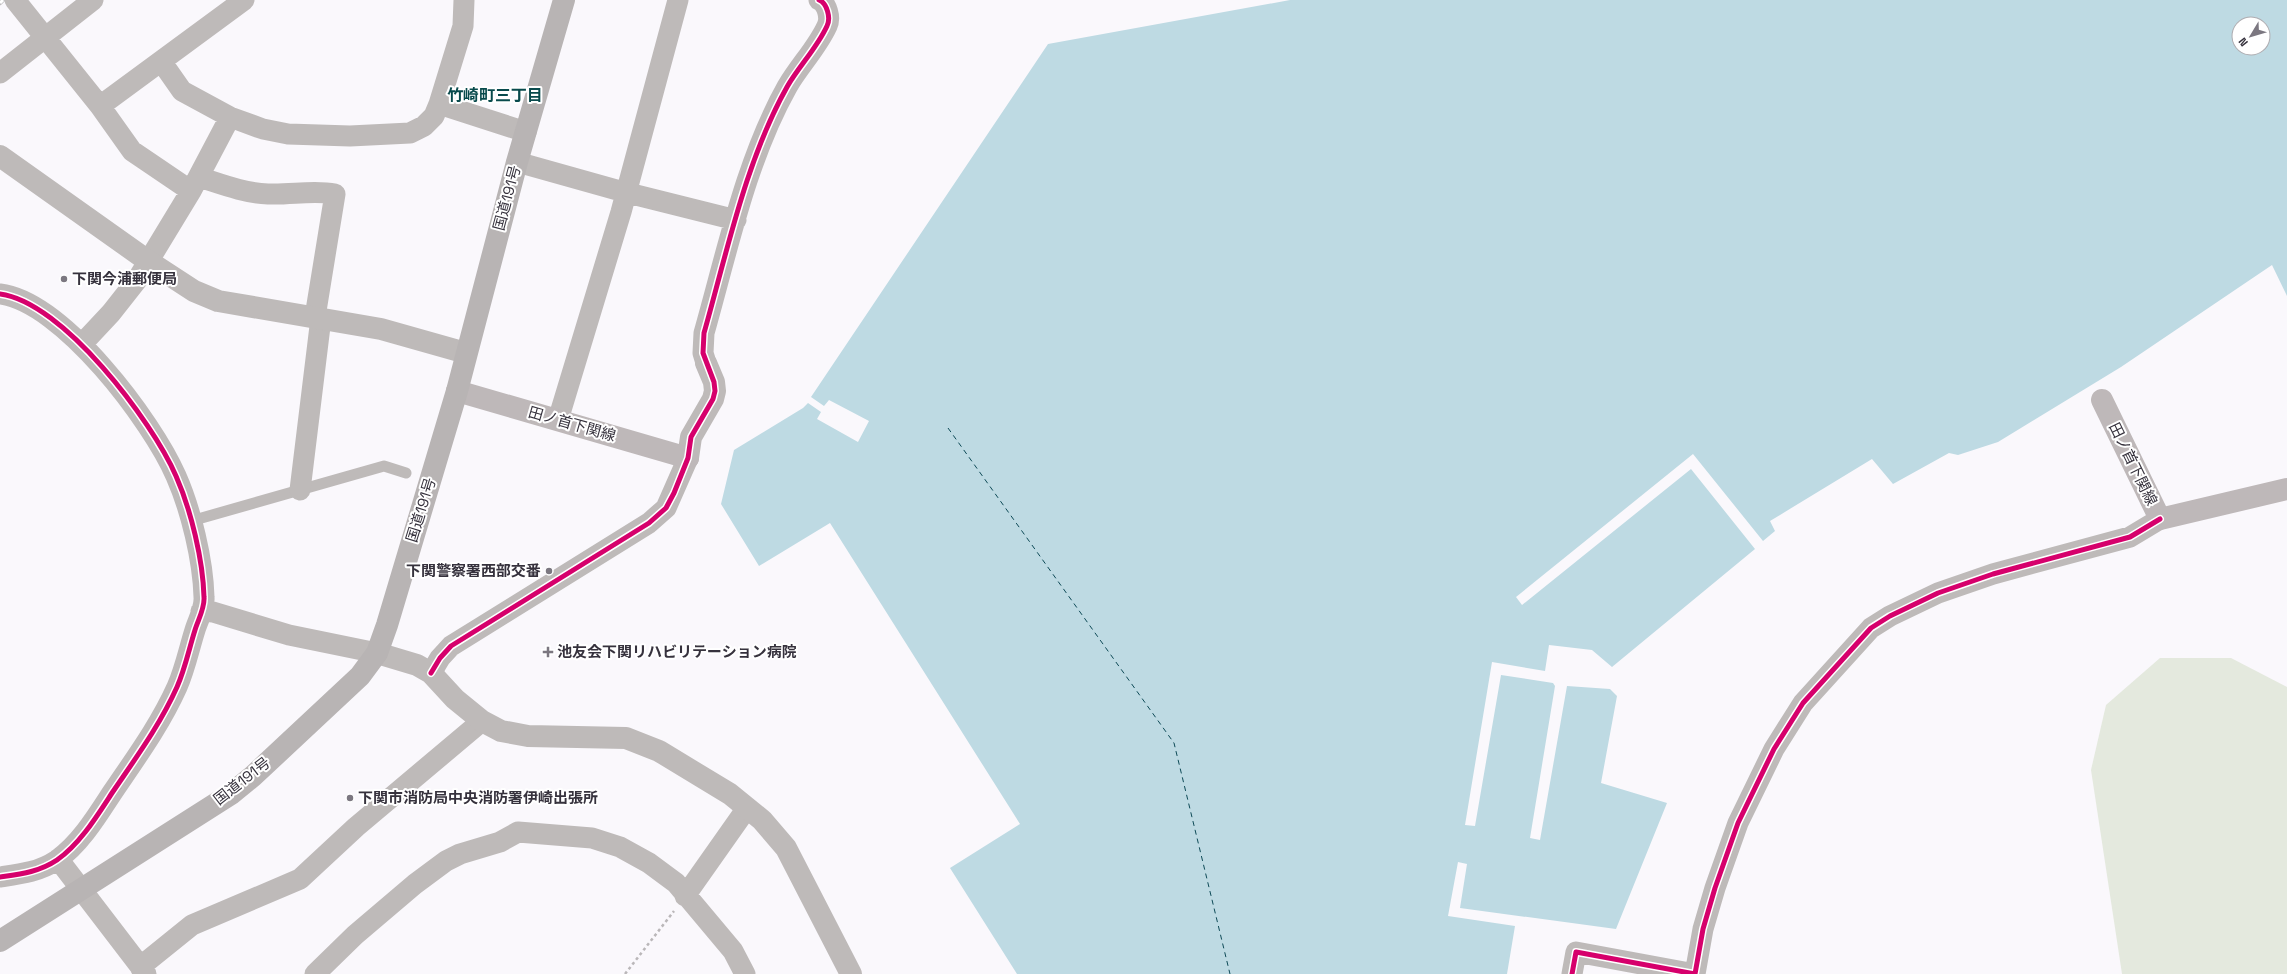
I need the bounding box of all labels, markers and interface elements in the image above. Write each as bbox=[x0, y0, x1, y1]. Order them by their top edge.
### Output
north arrow bbox=[2231, 16, 2271, 56]
text: N bbox=[2235, 35, 2251, 49]
district label: 竹崎町三丁目 bbox=[447, 85, 543, 106]
street label: 国道191号 bbox=[489, 163, 524, 233]
place label: 下関今浦郵便局 bbox=[72, 269, 177, 288]
marker: 下関今浦郵便局 bbox=[59, 274, 69, 284]
street label: 田ノ首下関線 bbox=[526, 402, 618, 445]
street label: 田ノ首下関線 bbox=[2105, 419, 2162, 508]
street label: 国道191号 bbox=[402, 475, 439, 545]
place label: 下関警察署西部交番 bbox=[406, 561, 541, 580]
marker: 下関警察署西部交番 bbox=[544, 566, 554, 576]
place label: 池友会下関リハビリテーション病院 bbox=[557, 642, 797, 661]
marker: 池友会下関リハビリテーション病院 bbox=[542, 646, 554, 658]
street label: 国道191号 bbox=[210, 753, 274, 809]
place label: 下関市消防局中央消防署伊崎出張所 bbox=[358, 788, 598, 807]
marker: 下関市消防局中央消防署伊崎出張所 bbox=[345, 793, 355, 803]

